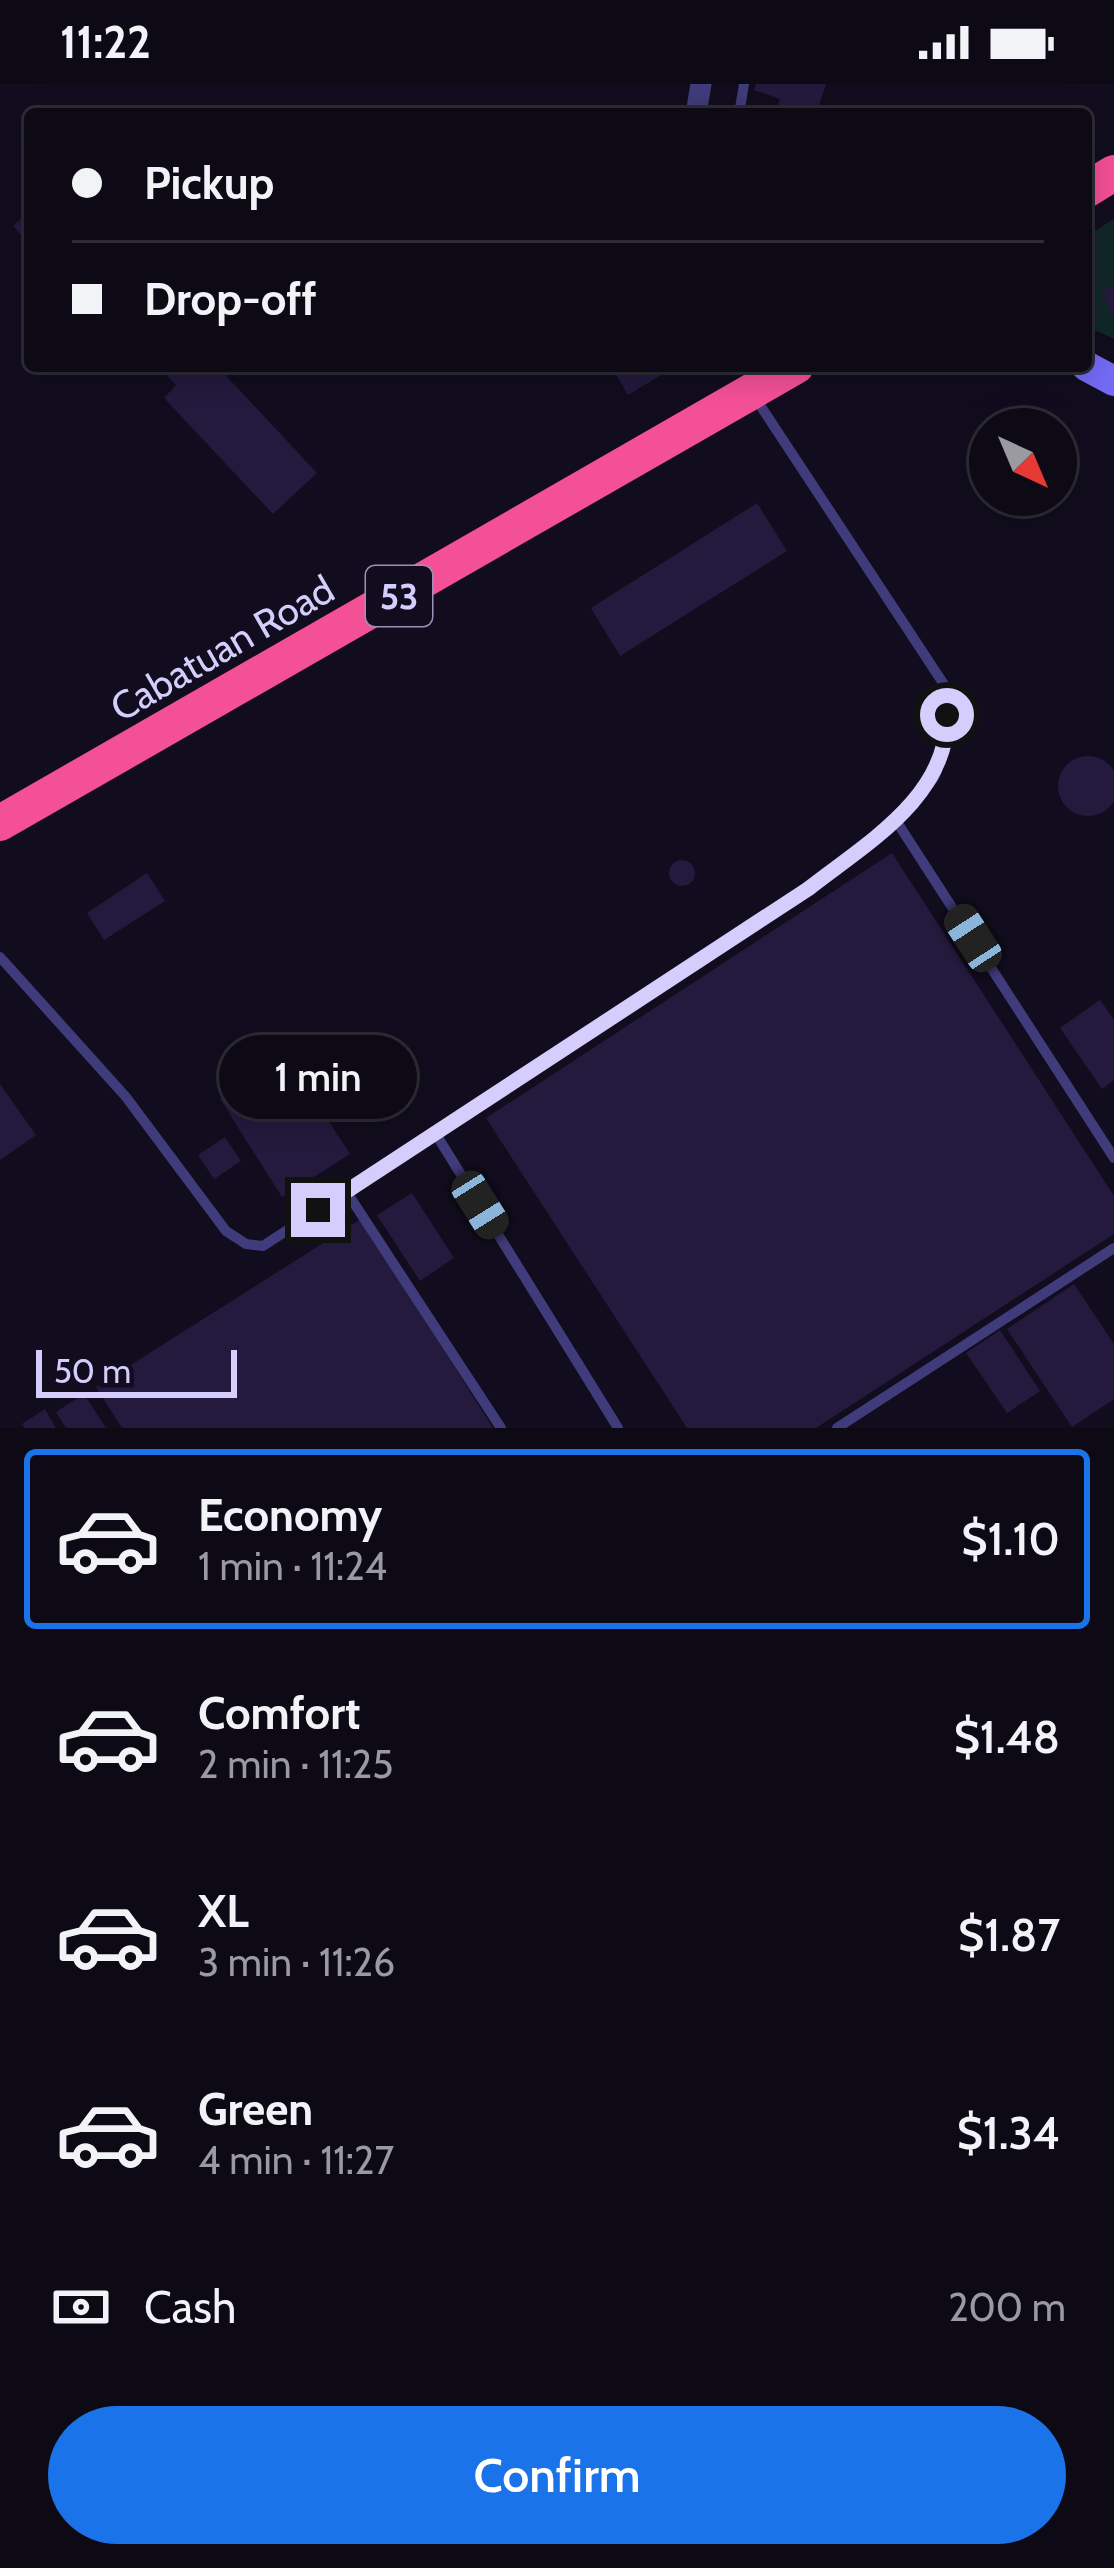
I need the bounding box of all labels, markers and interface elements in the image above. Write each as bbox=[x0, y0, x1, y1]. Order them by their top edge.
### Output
text: 11:22 bbox=[60, 15, 151, 69]
text: Pickup bbox=[144, 156, 274, 210]
text: Drop-off bbox=[144, 272, 317, 326]
north arrow bbox=[969, 408, 1077, 516]
map controls bbox=[969, 408, 1077, 516]
street label: Cabatuan Road bbox=[102, 565, 342, 731]
road number: 53 bbox=[366, 566, 432, 626]
route start bbox=[920, 688, 974, 742]
car bbox=[938, 898, 1008, 978]
callout: 1 min bbox=[219, 1036, 417, 1120]
text: 1 min bbox=[274, 1053, 362, 1101]
car bbox=[446, 1165, 514, 1245]
route end bbox=[291, 1183, 345, 1237]
scale bar bbox=[36, 1344, 237, 1397]
text: 50 m bbox=[54, 1351, 131, 1391]
icon: car bbox=[54, 1485, 162, 1593]
text: Economy bbox=[198, 1488, 382, 1542]
text: $1.10 bbox=[961, 1512, 1060, 1566]
text: 1 min · 11:24 bbox=[198, 1542, 387, 1590]
icon: car bbox=[54, 1683, 162, 1791]
text: Comfort bbox=[198, 1686, 361, 1740]
text: $1.48 bbox=[954, 1710, 1060, 1764]
text: 2 min · 11:25 bbox=[198, 1740, 393, 1788]
icon: car bbox=[54, 1881, 162, 1989]
text: XL bbox=[198, 1884, 249, 1938]
text: $1.87 bbox=[958, 1908, 1060, 1962]
text: 3 min · 11:26 bbox=[198, 1938, 395, 1986]
icon: car bbox=[54, 2079, 162, 2187]
text: Green bbox=[198, 2082, 313, 2136]
text: $1.34 bbox=[957, 2106, 1060, 2160]
text: 4 min · 11:27 bbox=[198, 2136, 394, 2184]
icon: cash bbox=[48, 2274, 114, 2340]
text: Cash bbox=[144, 2280, 236, 2334]
text: 200 m bbox=[948, 2283, 1066, 2331]
button: Confirm bbox=[48, 2406, 1066, 2544]

